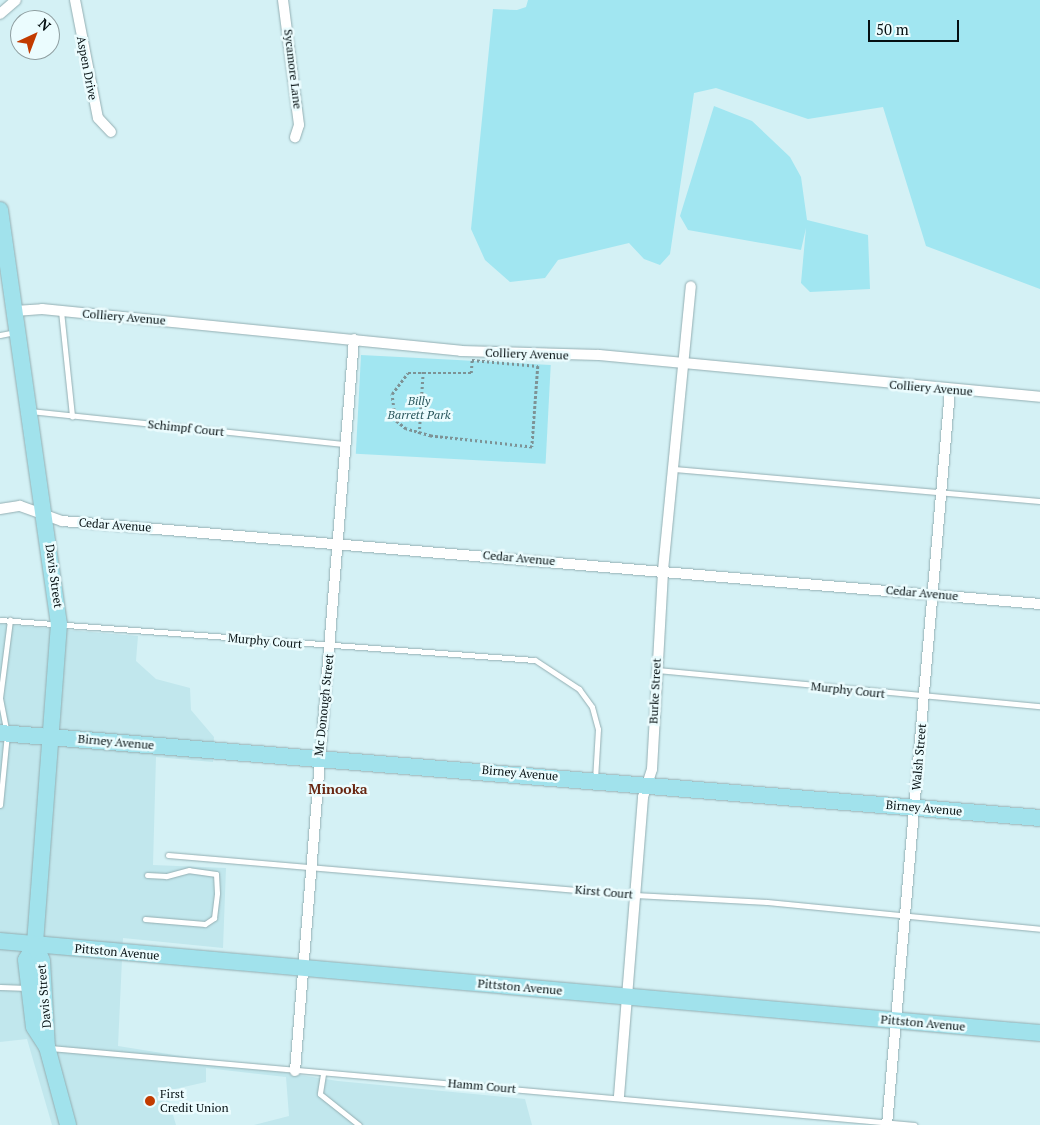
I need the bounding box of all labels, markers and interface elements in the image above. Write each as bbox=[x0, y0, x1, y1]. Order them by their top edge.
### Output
north arrow bbox=[10, 10, 60, 60]
scale bar bbox=[870, 10, 961, 42]
text: N bbox=[35, 14, 55, 35]
text: 50 m bbox=[876, 19, 909, 39]
street label: Sycamore Lane bbox=[281, 28, 305, 110]
street label: Aspen Drive bbox=[74, 35, 100, 101]
street label: Colliery Avenue bbox=[82, 306, 166, 328]
street label: Colliery Avenue bbox=[485, 345, 569, 363]
street label: Colliery Avenue bbox=[889, 377, 973, 399]
park label: Billy Barrett Park bbox=[387, 394, 451, 422]
street label: Schimpf Court bbox=[147, 417, 225, 439]
street label: Cedar Avenue bbox=[78, 515, 152, 535]
street label: Davis Street bbox=[42, 543, 66, 609]
street label: Cedar Avenue bbox=[482, 548, 556, 568]
street label: Cedar Avenue bbox=[885, 583, 959, 603]
street label: Murphy Court bbox=[227, 631, 303, 651]
street label: Mc Donough Street bbox=[311, 653, 337, 757]
street label: Burke Street bbox=[646, 658, 664, 724]
street label: Murphy Court bbox=[810, 679, 886, 701]
street label: Walsh Street bbox=[909, 723, 929, 791]
street label: Birney Avenue bbox=[77, 731, 155, 753]
street label: Birney Avenue bbox=[481, 762, 559, 784]
district label: Minooka bbox=[308, 781, 368, 797]
street label: Birney Avenue bbox=[885, 797, 963, 819]
street label: Kirst Court bbox=[574, 882, 634, 902]
street label: Pittston Avenue bbox=[74, 941, 160, 963]
street label: Davis Street bbox=[34, 963, 54, 1029]
street label: Pittston Avenue bbox=[477, 976, 563, 998]
street label: Pittston Avenue bbox=[880, 1012, 966, 1034]
street label: Hamm Court bbox=[447, 1076, 517, 1096]
place label: First Credit Union bbox=[160, 1087, 229, 1115]
marker: First Credit Union bbox=[144, 1095, 156, 1107]

